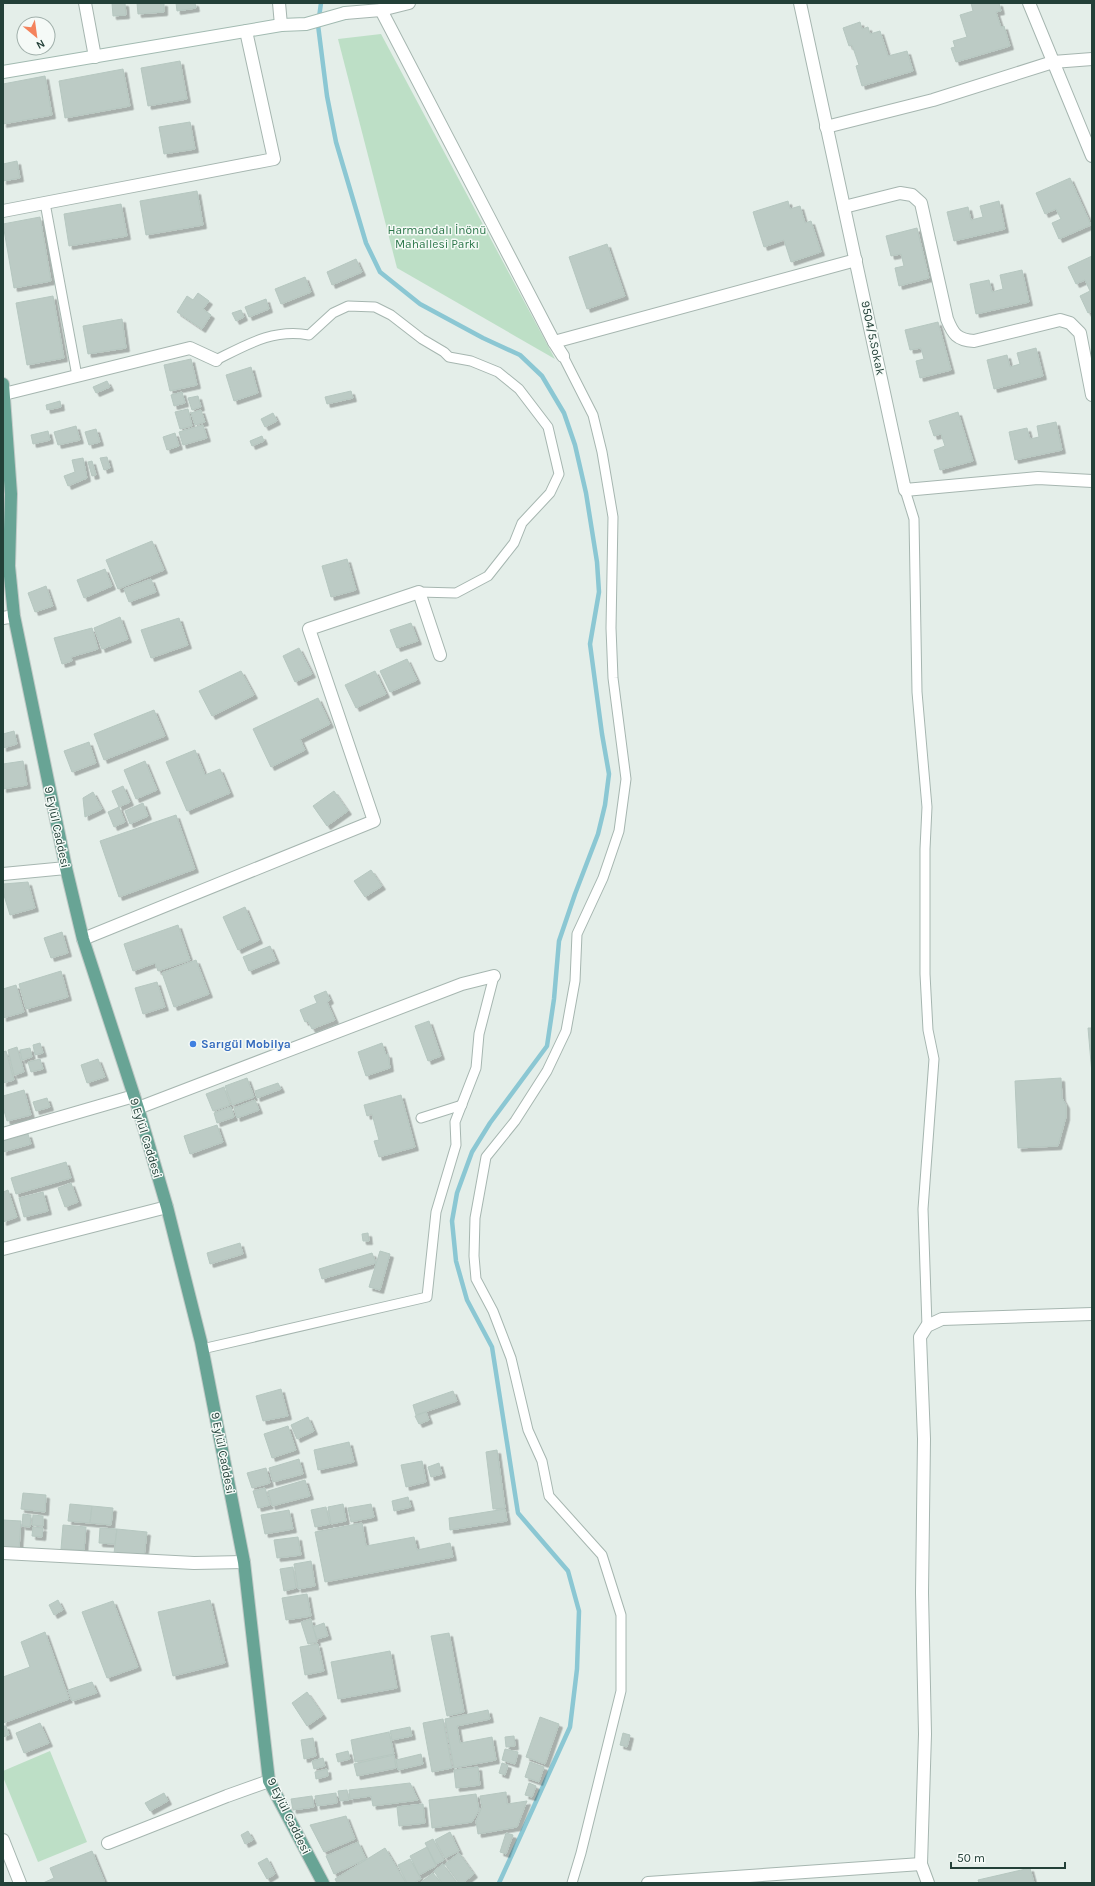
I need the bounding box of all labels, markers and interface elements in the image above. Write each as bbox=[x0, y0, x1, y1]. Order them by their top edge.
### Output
north arrow bbox=[16, 16, 56, 56]
text: N bbox=[34, 37, 47, 52]
park label: Harmandalı İnönü Mahallesi Parkı bbox=[387, 223, 487, 251]
street label: 9504/5.Sokak bbox=[858, 300, 888, 377]
street label: 9 Eylül Caddesi bbox=[42, 785, 72, 869]
place label: Sarıgül Mobilya bbox=[201, 1037, 291, 1051]
marker: Sarıgül Mobilya bbox=[188, 1039, 198, 1049]
street label: 9 Eylül Caddesi bbox=[127, 1096, 165, 1180]
street label: 9 Eylül Caddesi bbox=[208, 1411, 238, 1495]
street label: 9 Eylül Caddesi bbox=[264, 1776, 314, 1856]
scale bar bbox=[951, 1844, 1065, 1870]
text: 50 m bbox=[957, 1851, 985, 1865]

